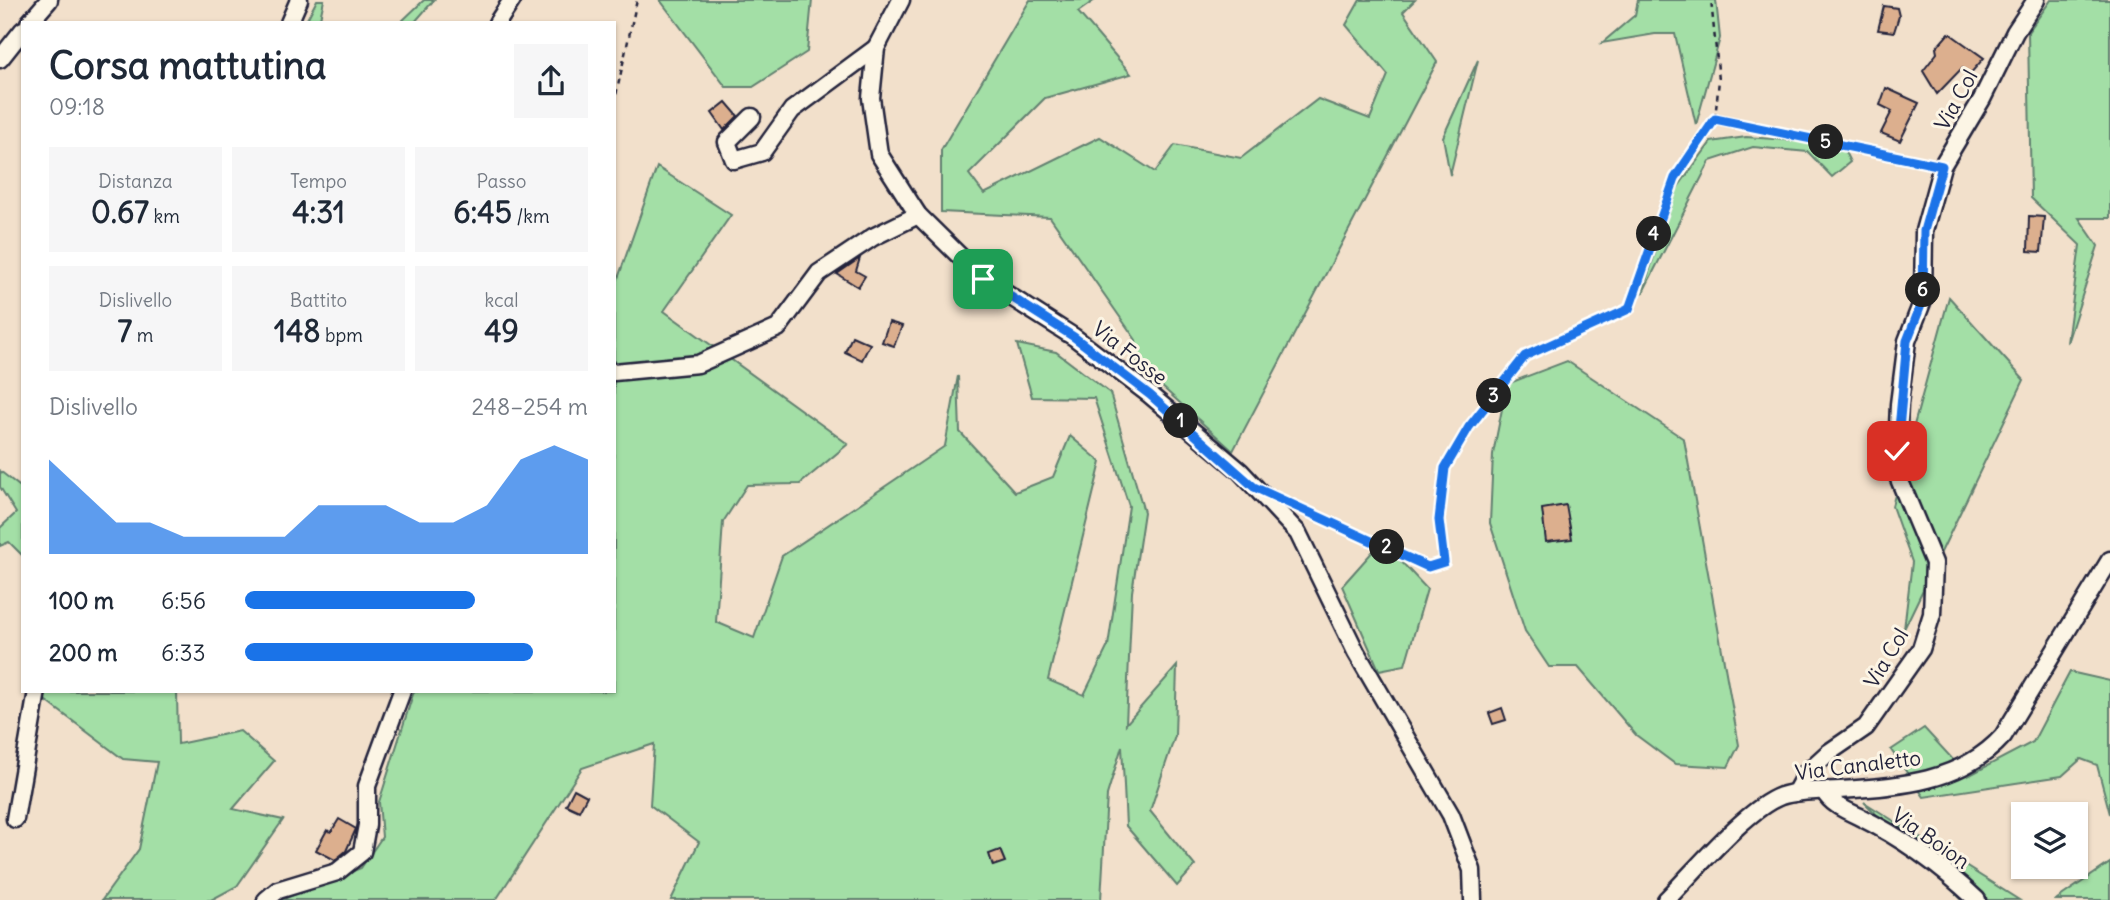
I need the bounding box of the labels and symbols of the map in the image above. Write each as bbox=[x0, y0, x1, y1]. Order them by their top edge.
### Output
street label: Via Col bbox=[1928, 65, 1984, 135]
pin: 5 bbox=[1808, 124, 1843, 160]
pin: 4 bbox=[1636, 216, 1672, 252]
pin bbox=[953, 249, 1013, 309]
pin: 6 bbox=[1906, 272, 1940, 308]
street label: Via Fosse bbox=[1087, 315, 1173, 391]
pin: 3 bbox=[1476, 378, 1512, 414]
pin: 1 bbox=[1164, 404, 1198, 438]
pin bbox=[1867, 421, 1927, 481]
pin: 2 bbox=[1370, 530, 1404, 564]
street label: Via Col bbox=[1858, 623, 1914, 693]
street label: Via Canaletto bbox=[1794, 744, 1922, 786]
street label: Via Boion bbox=[1887, 801, 1975, 875]

